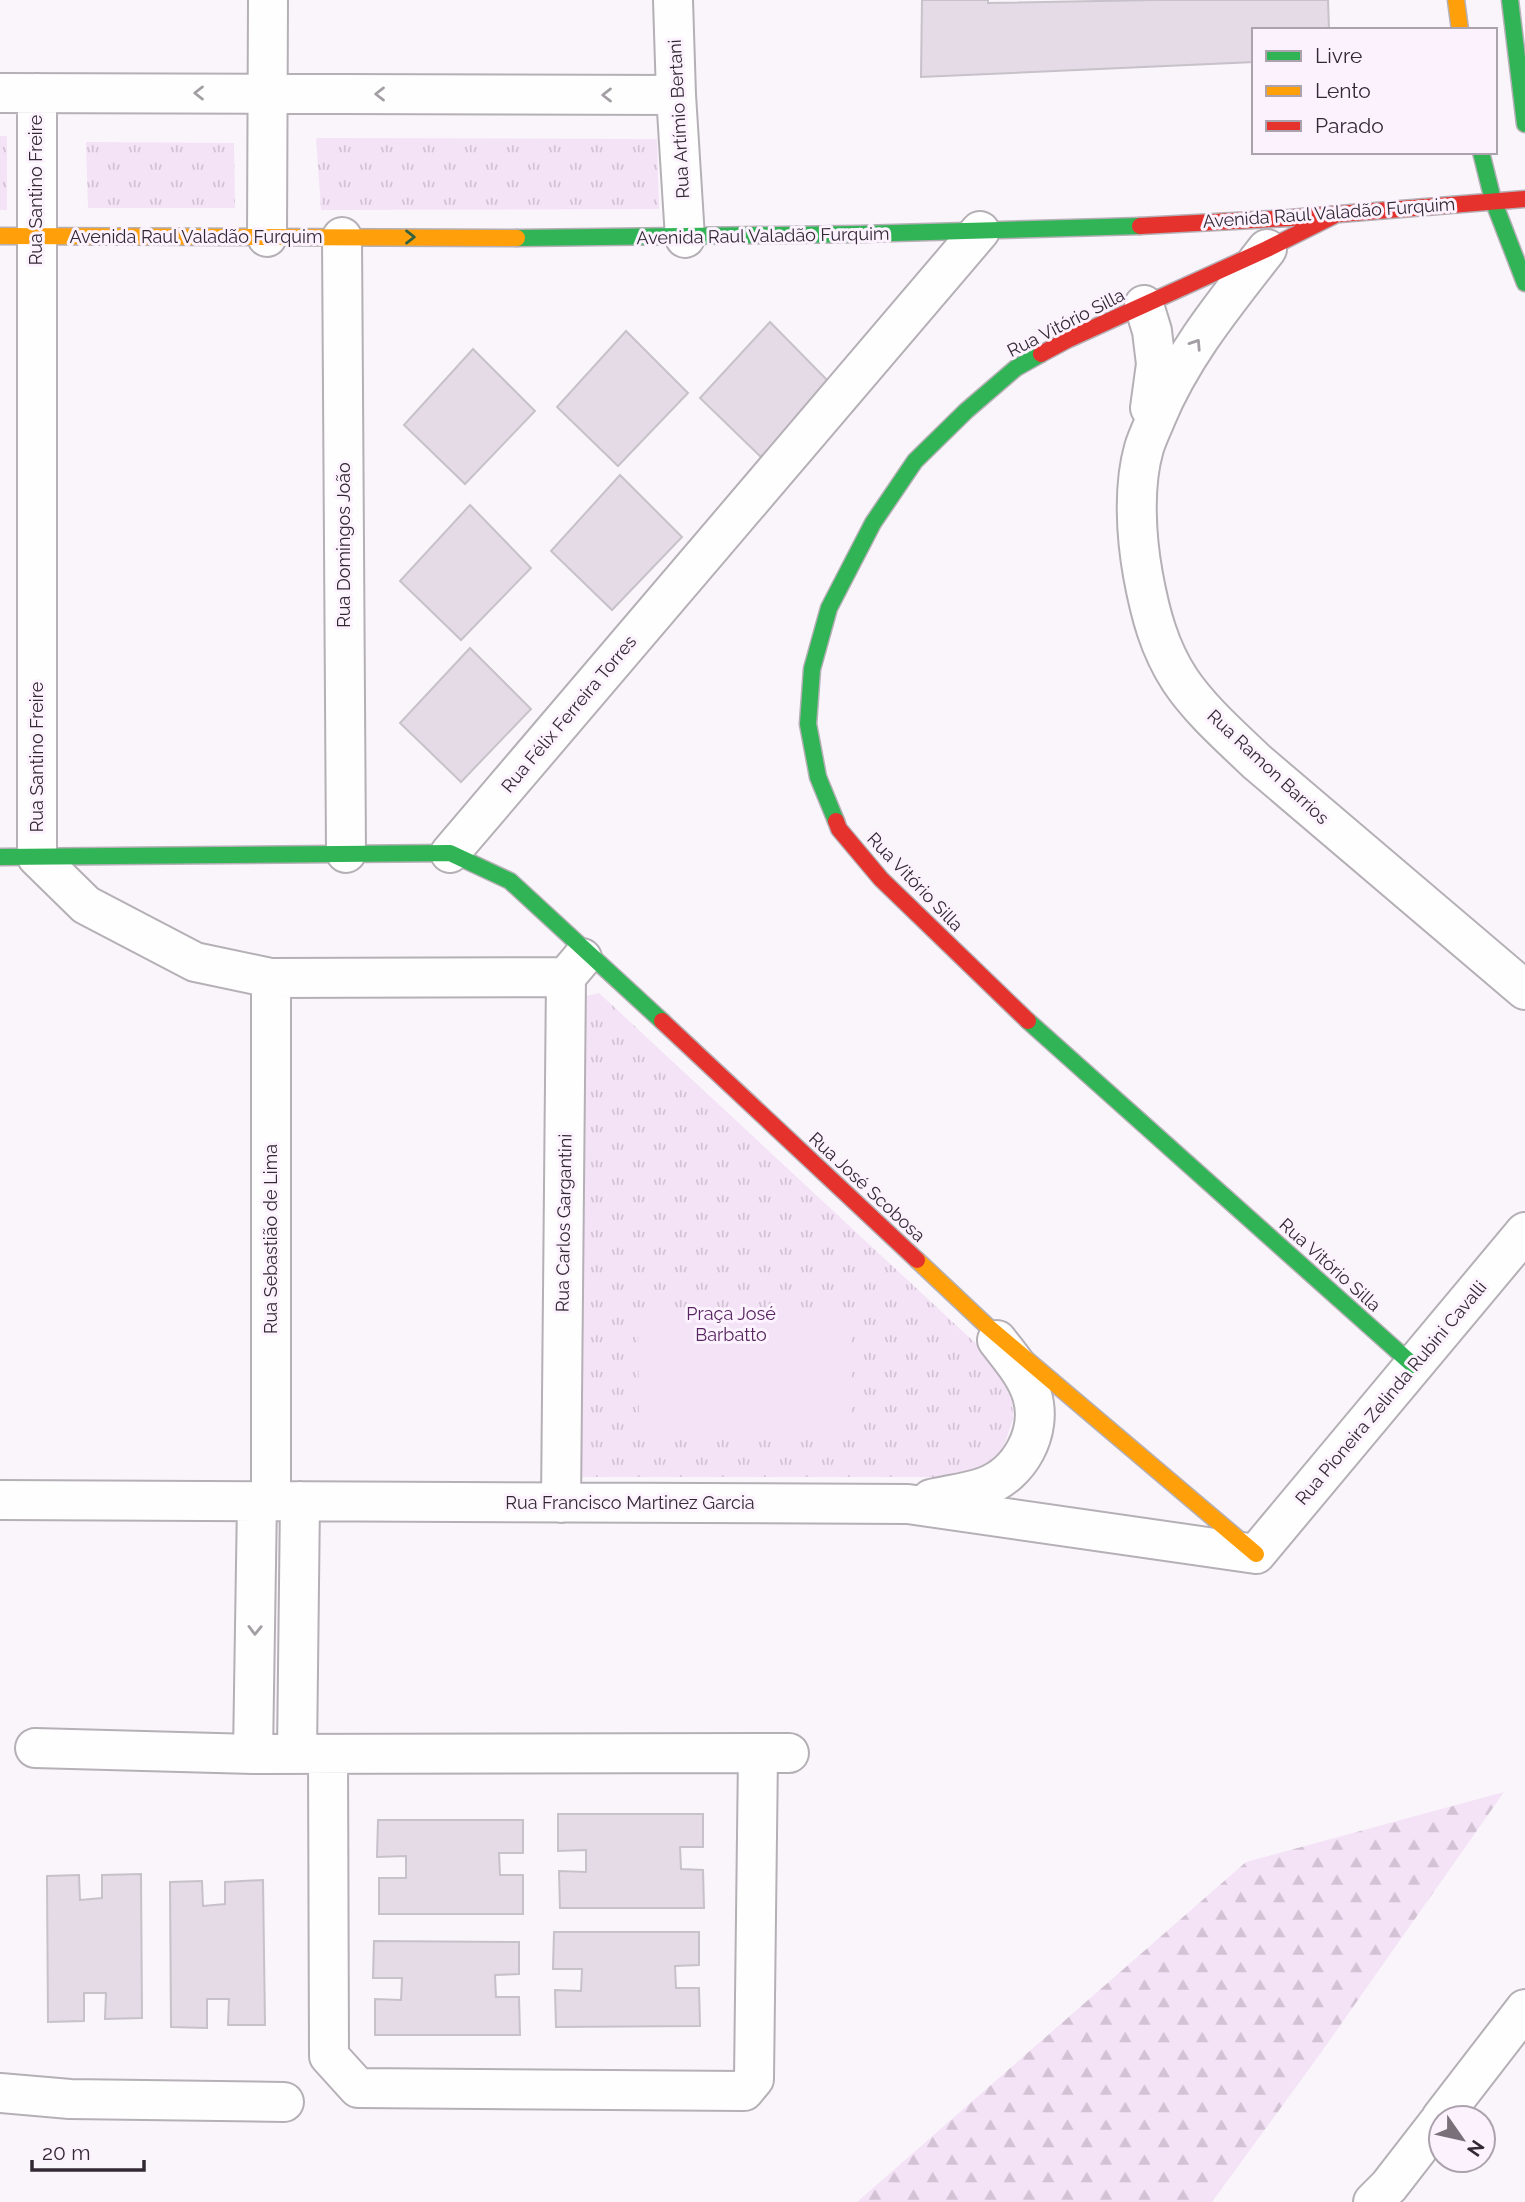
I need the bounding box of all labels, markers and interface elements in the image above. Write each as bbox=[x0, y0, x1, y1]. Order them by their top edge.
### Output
legend bbox=[1252, 28, 1497, 154]
street label: Rua Artímio Bertani bbox=[664, 39, 693, 199]
text: Livre bbox=[1315, 43, 1362, 68]
text: Lento bbox=[1315, 78, 1371, 103]
one-way arrow bbox=[194, 85, 204, 101]
one-way arrow bbox=[374, 86, 385, 102]
one-way arrow bbox=[602, 87, 612, 103]
text: Parado bbox=[1315, 113, 1384, 138]
street label: Rua Santino Freire bbox=[25, 114, 46, 265]
street label: Avenida Raul Valadão Furquim bbox=[1202, 193, 1456, 232]
street label: Avenida Raul Valadão Furquim bbox=[636, 223, 890, 248]
street label: Avenida Raul Valadão Furquim bbox=[69, 226, 323, 247]
one-way arrow bbox=[405, 229, 416, 245]
street label: Rua Vitório Silla bbox=[1004, 284, 1128, 361]
one-way arrow bbox=[1188, 339, 1200, 352]
street label: Rua Domingos João bbox=[333, 462, 354, 628]
street label: Rua Félix Ferreira Torres bbox=[497, 631, 641, 797]
street label: Rua Santino Freire bbox=[26, 681, 47, 832]
street label: Rua Ramon Barrios bbox=[1203, 705, 1334, 828]
street label: Rua Vitório Silla bbox=[863, 828, 968, 935]
street label: Rua José Scobosa bbox=[805, 1127, 930, 1246]
street label: Rua Carlos Gargantini bbox=[551, 1134, 576, 1312]
street label: Rua Sebastião de Lima bbox=[260, 1144, 281, 1334]
street label: Rua Vitório Silla bbox=[1275, 1214, 1385, 1316]
street label: Rua Pioneira Zelinda Rubini Cavalli bbox=[1291, 1276, 1491, 1509]
park label: Praça José Barbatto bbox=[686, 1303, 776, 1345]
street label: Rua Francisco Martinez Garcia bbox=[505, 1492, 755, 1513]
one-way arrow bbox=[247, 1625, 263, 1636]
north arrow bbox=[1427, 2104, 1497, 2174]
scale bar bbox=[32, 2128, 144, 2172]
text: N bbox=[1463, 2136, 1489, 2161]
text: 20 m bbox=[42, 2140, 90, 2165]

